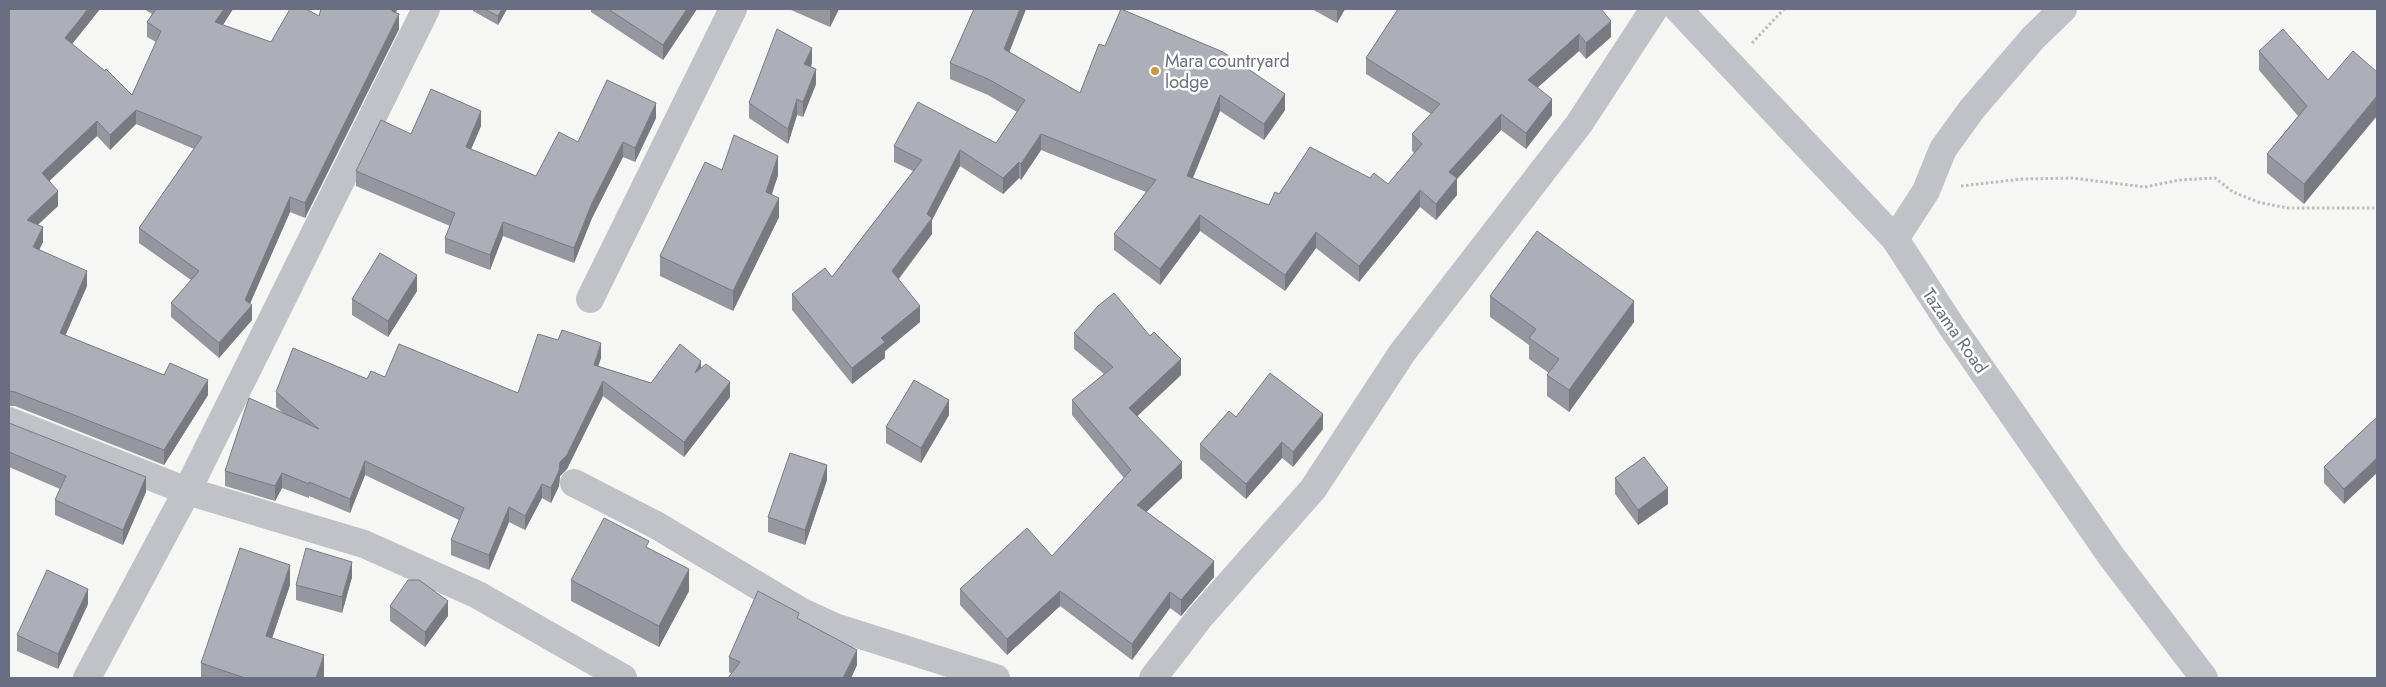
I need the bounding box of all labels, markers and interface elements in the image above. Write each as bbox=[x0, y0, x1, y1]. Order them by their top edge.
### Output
place label: Mara countryard lodge bbox=[1165, 48, 1290, 95]
marker: Mara countryard lodge bbox=[1149, 65, 1161, 77]
street label: Tazama Road bbox=[1916, 283, 1994, 379]

